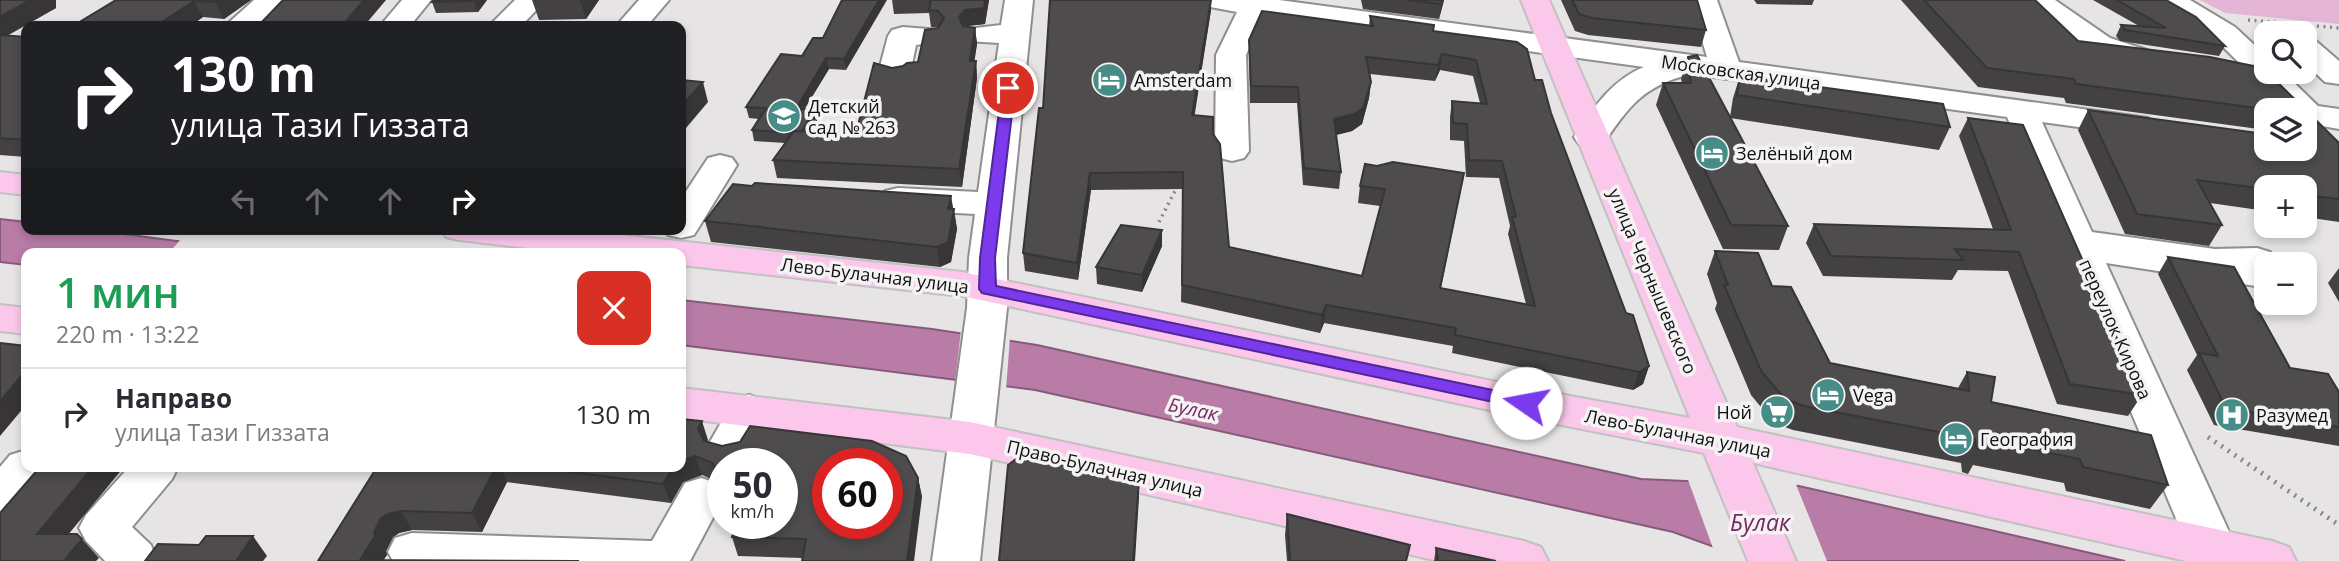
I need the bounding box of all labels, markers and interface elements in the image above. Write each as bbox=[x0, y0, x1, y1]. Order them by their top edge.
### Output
map controls bbox=[2254, 21, 2317, 315]
button: search bbox=[2254, 21, 2317, 84]
text: 130 m bbox=[171, 40, 316, 106]
icon: right bbox=[56, 49, 147, 140]
street label: Московская улица bbox=[1660, 49, 1822, 95]
pin bbox=[978, 58, 1038, 118]
hotel icon: Amsterdam bbox=[1090, 61, 1128, 99]
place label: Amsterdam bbox=[1134, 68, 1232, 92]
icon: arrive bbox=[989, 69, 1027, 107]
place label: Детский сад № 263 bbox=[808, 94, 896, 139]
school or university icon: Детский сад № 263 bbox=[765, 97, 803, 135]
button: layers bbox=[2254, 98, 2317, 161]
text: улица Тази Гиззата bbox=[171, 103, 470, 146]
hotel icon: Зелёный дом bbox=[1693, 134, 1731, 172]
place label: Зелёный дом bbox=[1736, 141, 1853, 165]
button: + bbox=[2254, 175, 2317, 238]
icon: left bbox=[225, 182, 263, 220]
icon: ahead bbox=[298, 182, 336, 220]
icon: ahead bbox=[371, 182, 409, 220]
icon: right bbox=[444, 182, 482, 220]
street label: улица Чернышевского bbox=[1603, 185, 1703, 377]
street label: Лево-Булачная улица bbox=[780, 252, 970, 298]
button: − bbox=[2254, 252, 2317, 315]
street label: переулок Кирова bbox=[2074, 255, 2158, 403]
text: 1 мин bbox=[56, 263, 180, 320]
button: close bbox=[577, 271, 651, 345]
text: 220 m · 13:22 bbox=[56, 318, 199, 350]
position arrow bbox=[1489, 366, 1563, 440]
hotel icon: Vega bbox=[1809, 376, 1847, 414]
text: Направо bbox=[115, 380, 232, 416]
place label: Vega bbox=[1853, 383, 1894, 407]
water label: Булак bbox=[1166, 391, 1221, 427]
supermarket icon: Ной bbox=[1758, 393, 1796, 431]
icon: right bbox=[56, 395, 94, 433]
text: 130 m bbox=[576, 396, 651, 432]
hospital icon: Разумед bbox=[2213, 396, 2251, 434]
place label: Ной bbox=[1716, 400, 1752, 424]
street label: Лево-Булачная улица bbox=[1583, 403, 1773, 463]
place label: Разумед bbox=[2256, 403, 2328, 427]
text: улица Тази Гиззата bbox=[115, 416, 330, 448]
hotel icon: География bbox=[1937, 420, 1975, 458]
place label: География bbox=[1980, 427, 2073, 451]
street label: Право-Булачная улица bbox=[1005, 434, 1205, 502]
speed limit sign: 60 bbox=[812, 448, 903, 539]
text: 50 bbox=[732, 461, 773, 508]
text: km/h bbox=[731, 499, 774, 523]
water label: Булак bbox=[1730, 506, 1792, 538]

